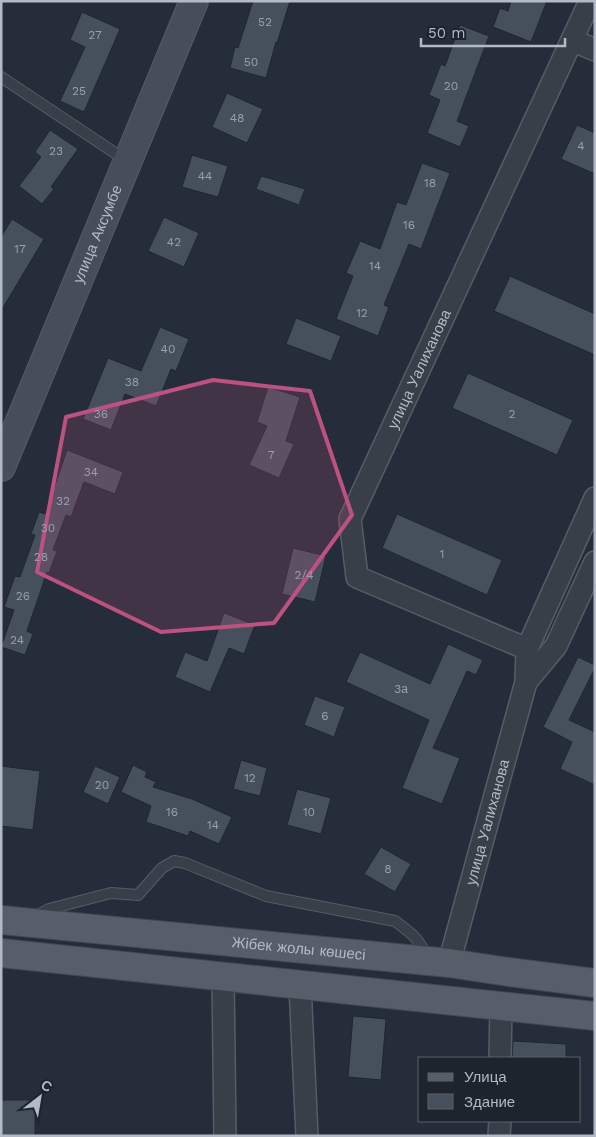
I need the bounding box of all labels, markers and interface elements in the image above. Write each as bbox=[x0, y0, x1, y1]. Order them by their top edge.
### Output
house number: 52 bbox=[258, 15, 272, 29]
scale bar bbox=[421, 15, 565, 47]
text: 50 m bbox=[428, 24, 465, 42]
house number: 27 bbox=[88, 28, 102, 42]
house number: 50 bbox=[244, 55, 258, 69]
house number: 20 bbox=[444, 79, 458, 93]
house number: 25 bbox=[72, 84, 86, 98]
house number: 48 bbox=[230, 111, 244, 125]
house number: 4 bbox=[577, 139, 585, 153]
house number: 23 bbox=[49, 144, 63, 158]
house number: 44 bbox=[198, 169, 212, 183]
house number: 18 bbox=[424, 176, 436, 190]
street label: улица Аксумбе bbox=[69, 182, 126, 286]
house number: 16 bbox=[403, 218, 415, 232]
house number: 42 bbox=[167, 235, 181, 249]
house number: 17 bbox=[14, 242, 26, 256]
house number: 14 bbox=[369, 259, 381, 273]
house number: 12 bbox=[356, 306, 368, 320]
street label: улица Уалиханова bbox=[384, 306, 455, 432]
house number: 40 bbox=[161, 342, 175, 356]
house number: 38 bbox=[125, 375, 139, 389]
house number: 36 bbox=[94, 407, 108, 421]
house number: 2 bbox=[509, 407, 516, 421]
house number: 7 bbox=[268, 448, 275, 462]
house number: 34 bbox=[84, 465, 98, 479]
house number: 32 bbox=[56, 494, 70, 508]
house number: 30 bbox=[41, 521, 55, 535]
house number: 1 bbox=[440, 547, 444, 561]
house number: 28 bbox=[34, 550, 48, 564]
house number: 2/4 bbox=[294, 568, 314, 582]
house number: 26 bbox=[16, 589, 30, 603]
house number: 24 bbox=[10, 633, 24, 647]
house number: 3а bbox=[394, 682, 408, 696]
house number: 6 bbox=[321, 709, 329, 723]
street label: улица Уалиханова bbox=[462, 757, 514, 887]
house number: 12 bbox=[244, 771, 256, 785]
house number: 20 bbox=[95, 778, 109, 792]
house number: 16 bbox=[166, 805, 178, 819]
house number: 10 bbox=[303, 805, 315, 819]
house number: 14 bbox=[207, 818, 219, 832]
house number: 8 bbox=[384, 862, 392, 876]
street label: Жібек жолы көшесі bbox=[231, 933, 366, 964]
legend bbox=[418, 1057, 581, 1122]
text: Улица bbox=[464, 1068, 507, 1086]
north arrow bbox=[15, 1072, 65, 1122]
text: С bbox=[38, 1076, 55, 1095]
text: Здание bbox=[464, 1093, 515, 1111]

